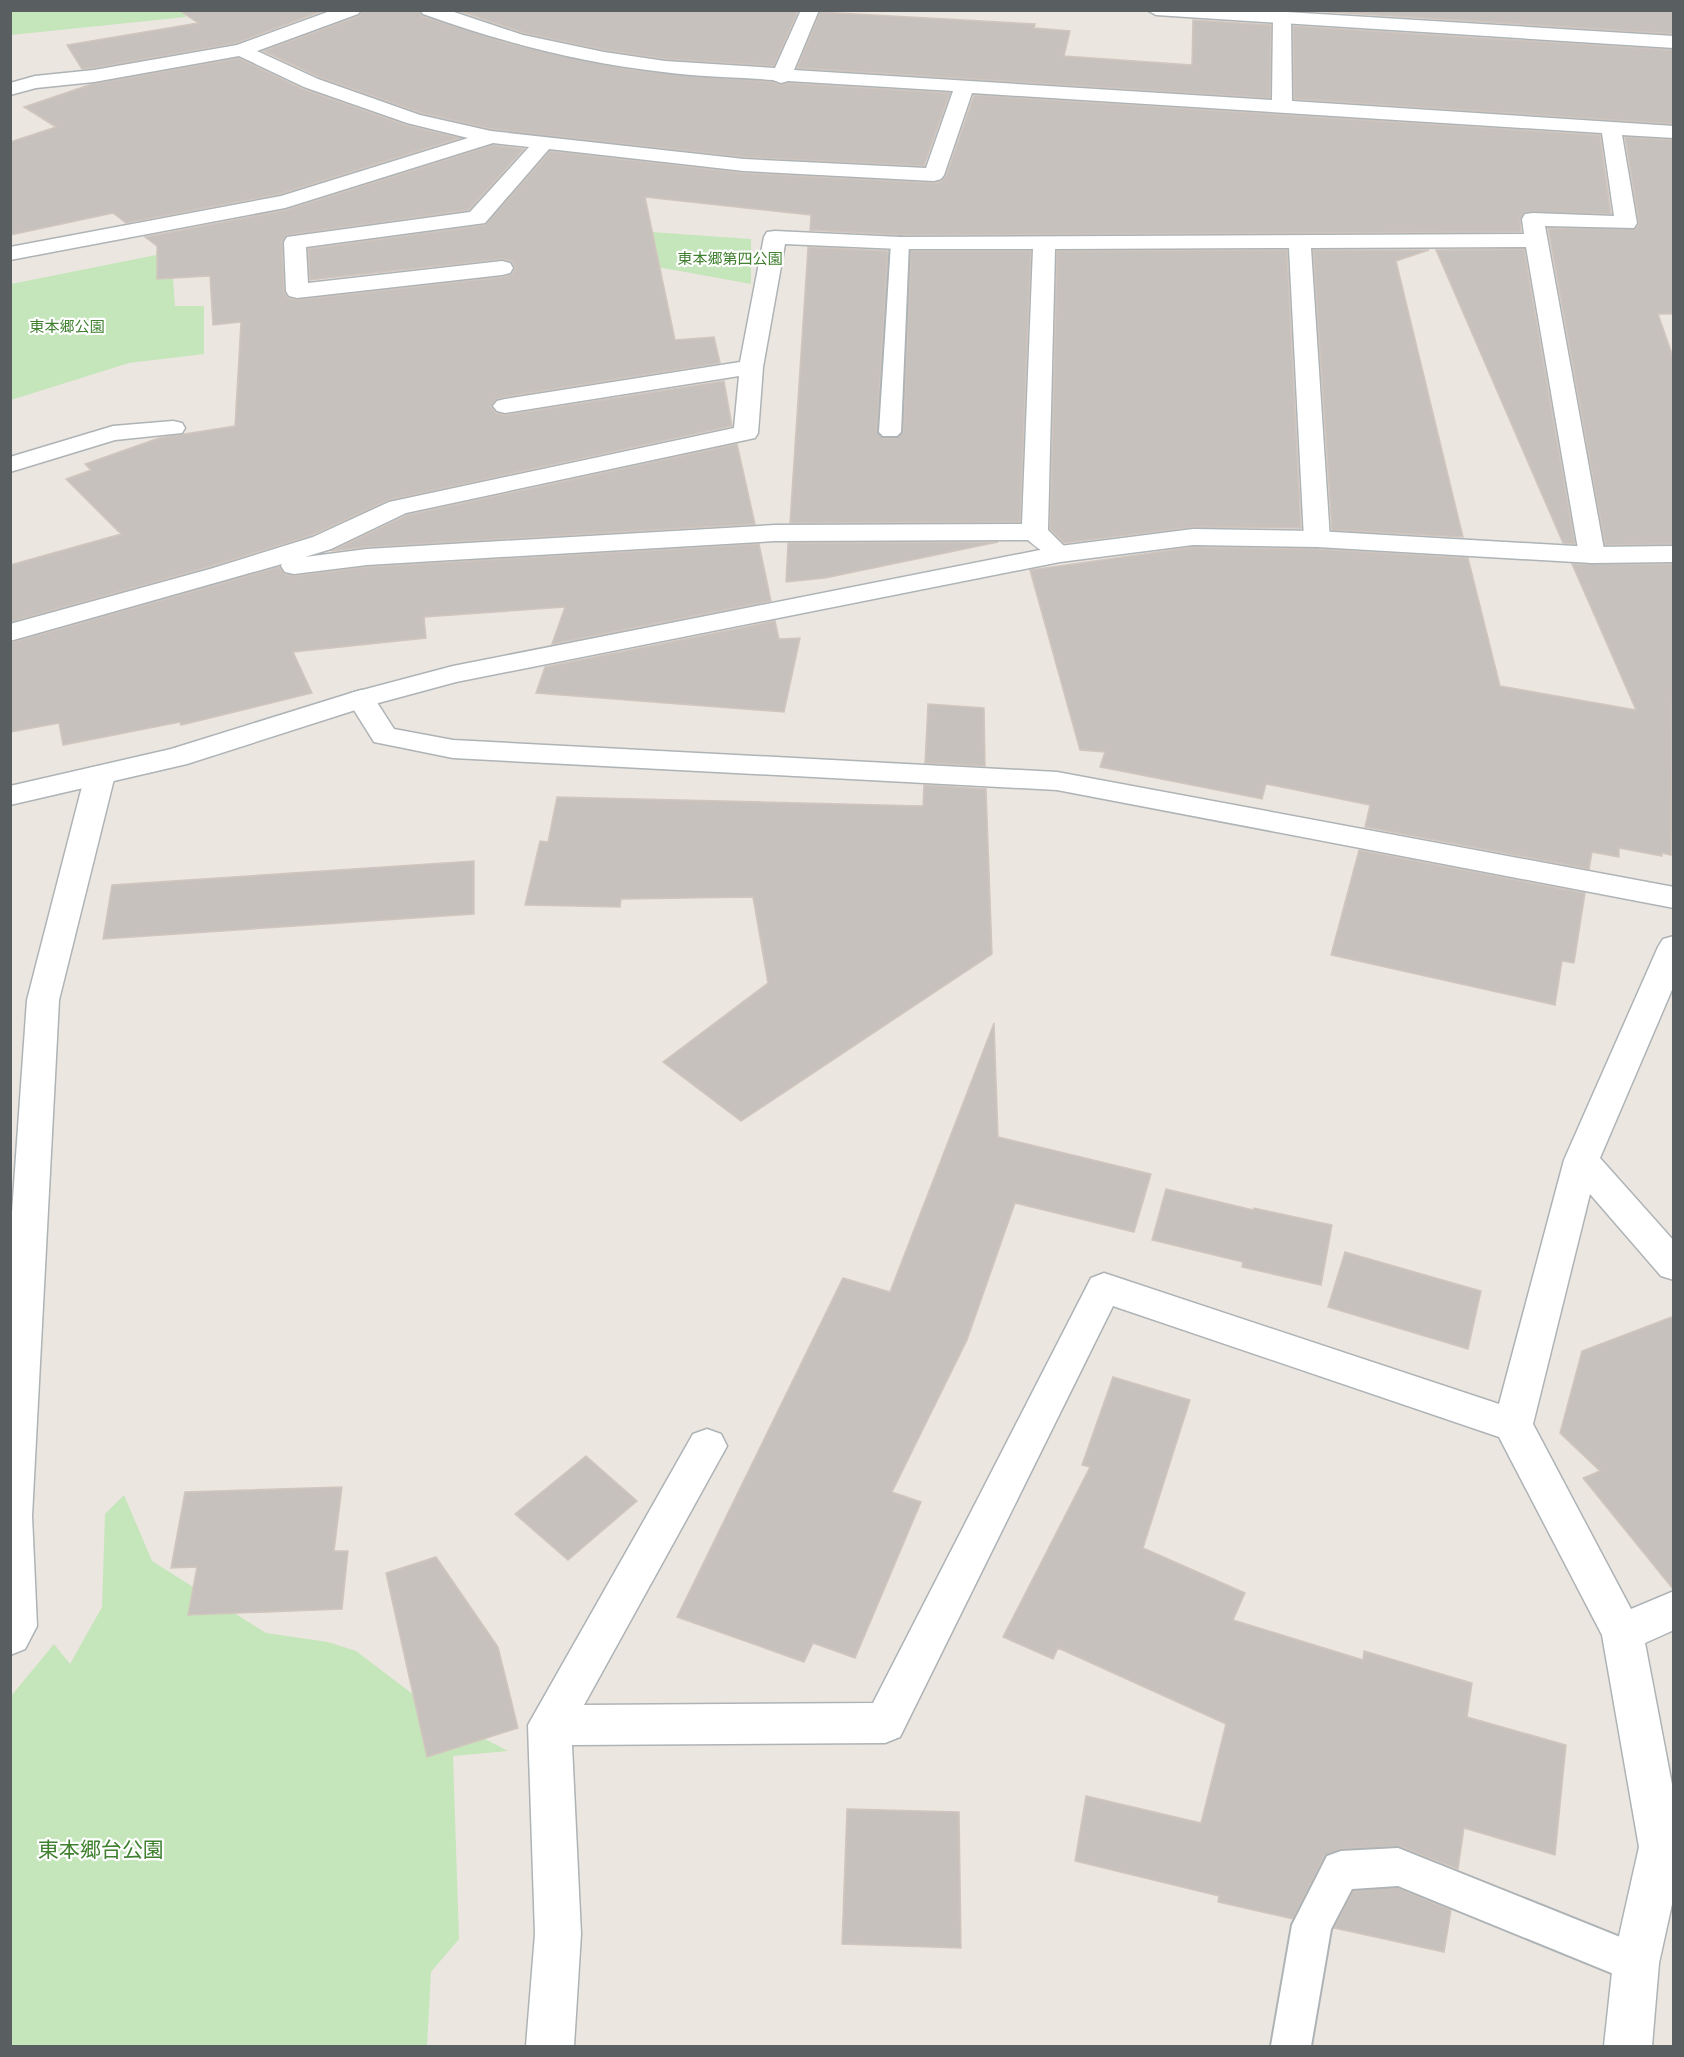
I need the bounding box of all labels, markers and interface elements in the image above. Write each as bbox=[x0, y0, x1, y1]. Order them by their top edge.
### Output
park label: 東本郷第四公園 bbox=[677, 250, 783, 268]
park label: 東本郷公園 bbox=[29, 318, 105, 336]
park label: 東本郷台公園 bbox=[38, 1837, 164, 1862]

